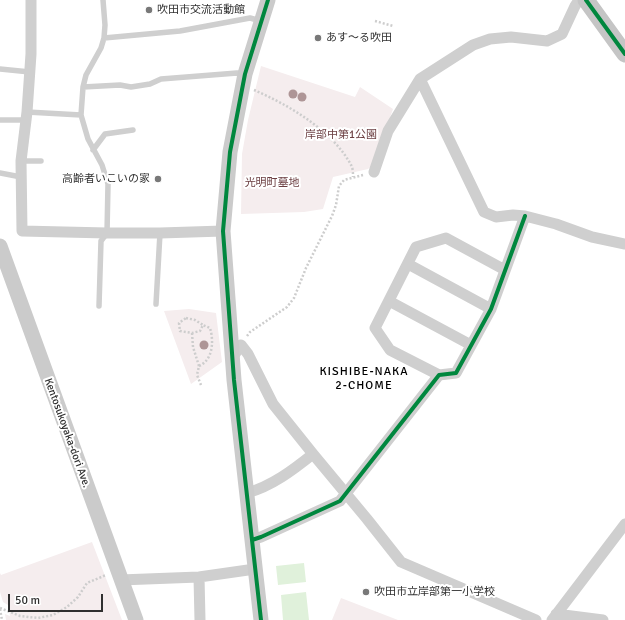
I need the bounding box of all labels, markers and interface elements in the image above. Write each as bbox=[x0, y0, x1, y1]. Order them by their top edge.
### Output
place label: 吹田市交流活動館 bbox=[157, 3, 245, 17]
marker: 吹田市交流活動館 bbox=[144, 5, 154, 15]
place label: あす～る吹田 bbox=[326, 31, 392, 45]
marker: あす～る吹田 bbox=[313, 33, 323, 43]
park label: 岸部中第1公園 bbox=[305, 128, 377, 142]
place label: 高齢者いこいの家 bbox=[62, 172, 150, 186]
marker: 高齢者いこいの家 bbox=[153, 174, 163, 184]
park label: 光明町墓地 bbox=[245, 176, 299, 190]
district label: KISHIBE-NAKA 2-CHOME bbox=[319, 365, 409, 393]
street label: Kentosukoyaka-dori Ave. bbox=[41, 376, 93, 490]
place label: 吹田市立岸部第一小学校 bbox=[374, 585, 495, 599]
scale bar bbox=[10, 586, 105, 612]
marker: 吹田市立岸部第一小学校 bbox=[361, 587, 371, 597]
text: 50 m bbox=[15, 593, 40, 608]

